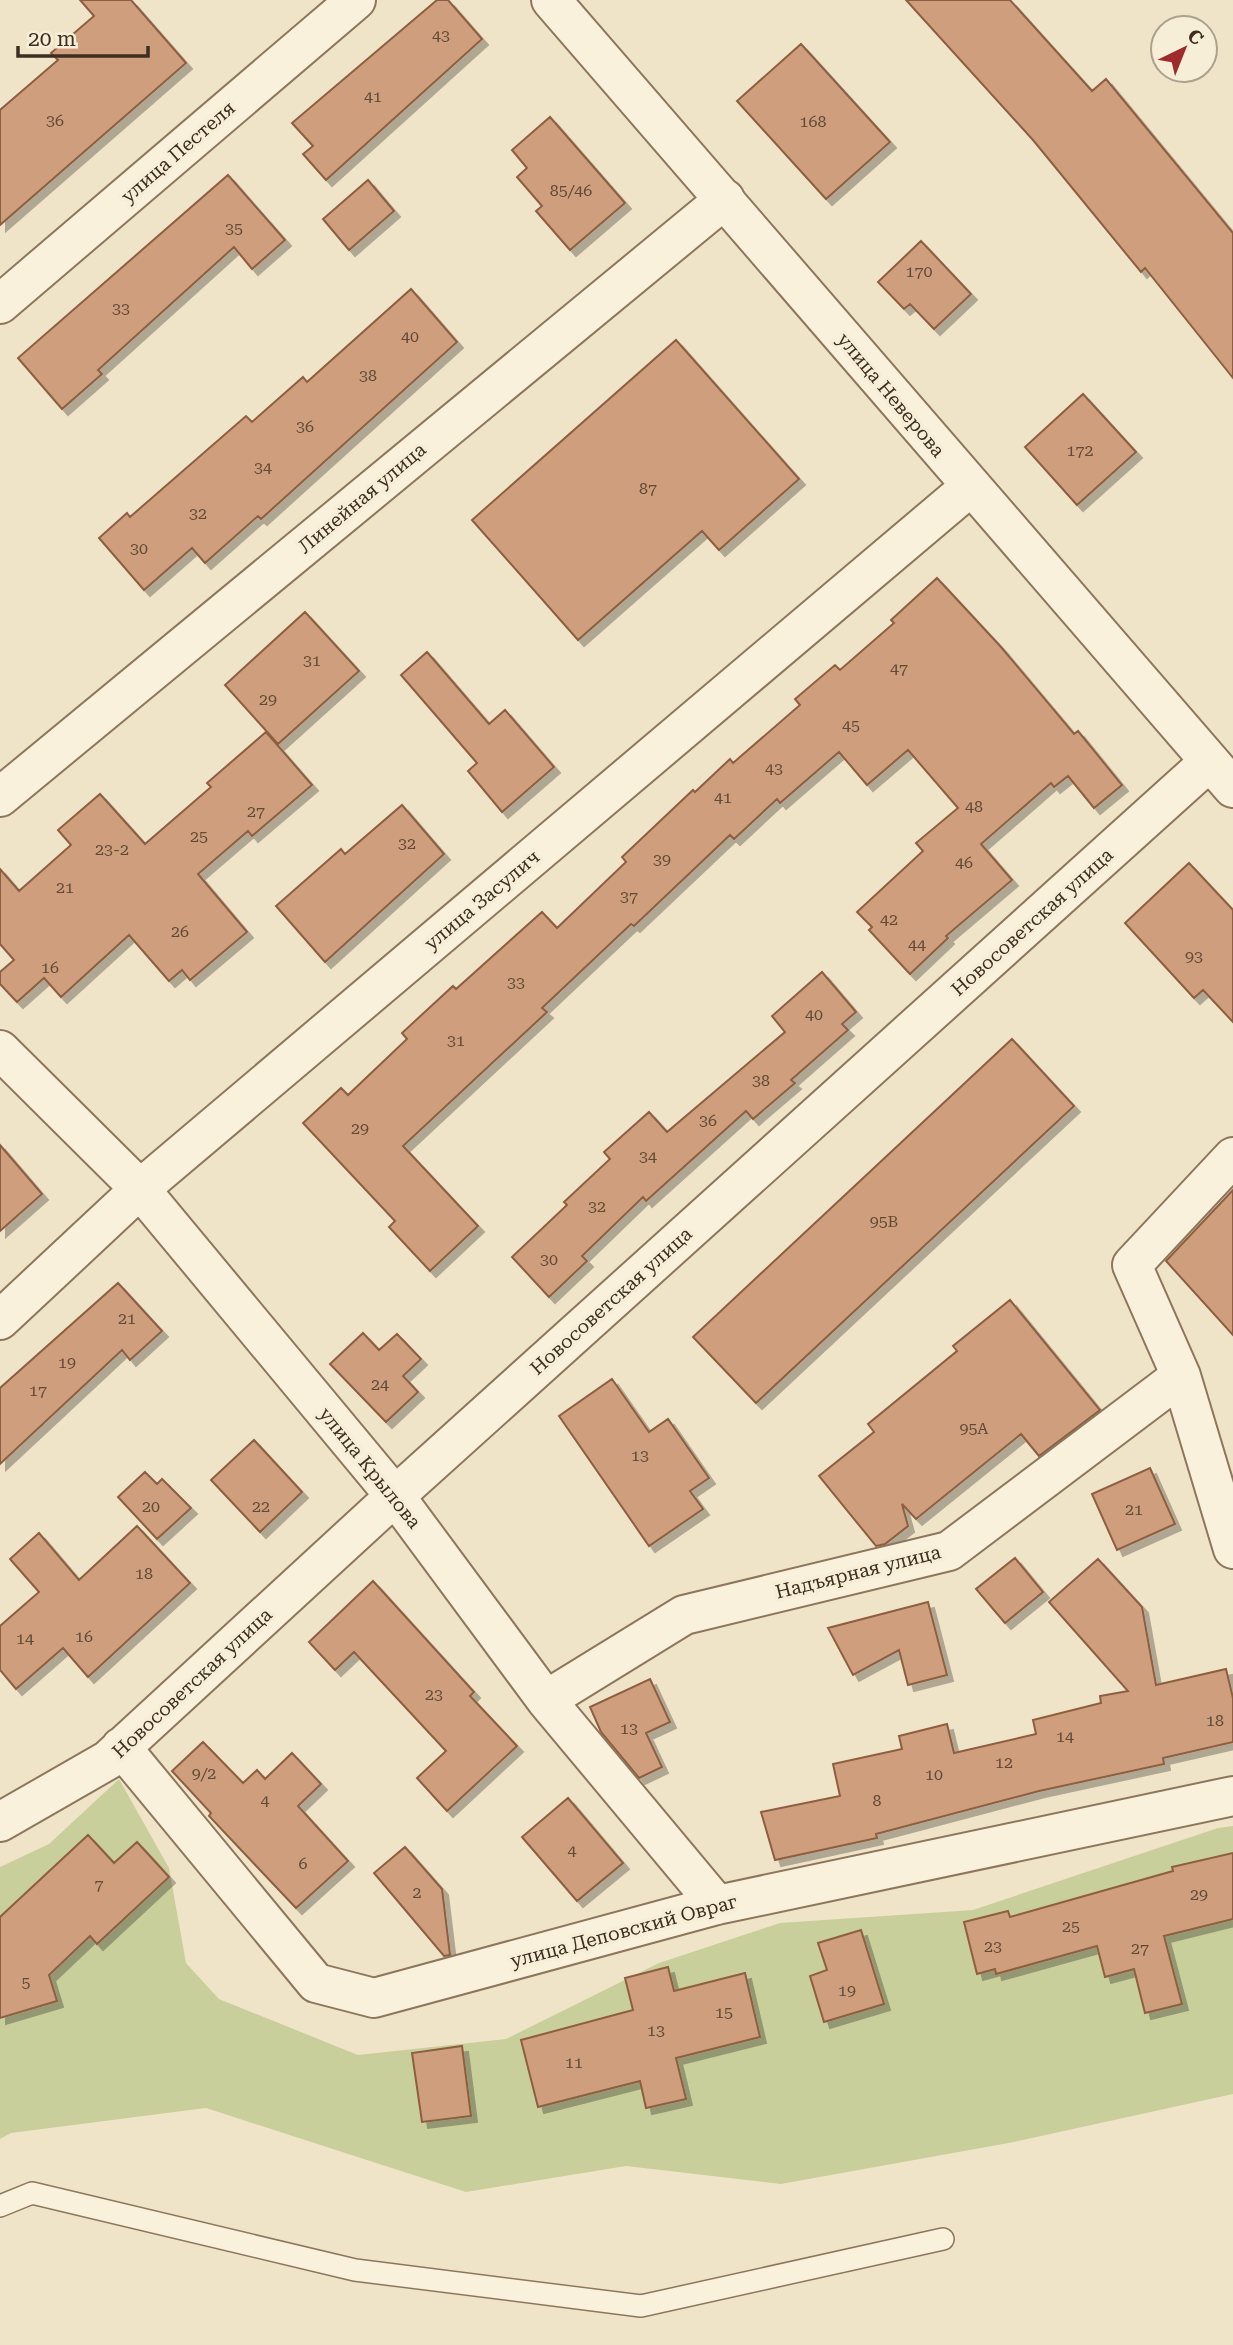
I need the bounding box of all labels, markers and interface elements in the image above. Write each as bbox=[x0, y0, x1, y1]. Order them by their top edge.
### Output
scale bar bbox=[18, 14, 147, 58]
north arrow bbox=[1149, 14, 1219, 84]
text: С bbox=[1183, 24, 1208, 50]
house number: 43 bbox=[432, 26, 450, 45]
text: 20 m bbox=[28, 27, 76, 51]
house number: 41 bbox=[364, 87, 382, 106]
street label: улица Пестеля bbox=[116, 96, 240, 208]
house number: 36 bbox=[46, 111, 64, 130]
house number: 168 bbox=[800, 112, 826, 131]
house number: 85/46 bbox=[550, 181, 592, 200]
house number: 35 bbox=[225, 219, 243, 238]
house number: 170 bbox=[906, 262, 932, 281]
house number: 33 bbox=[112, 299, 130, 318]
house number: 40 bbox=[401, 327, 419, 346]
street label: улица Неверова bbox=[832, 328, 950, 462]
house number: 38 bbox=[359, 366, 377, 385]
house number: 36 bbox=[296, 417, 314, 436]
street label: Линейная улица bbox=[293, 437, 431, 558]
house number: 172 bbox=[1067, 441, 1093, 460]
house number: 34 bbox=[254, 458, 272, 477]
house number: 87 bbox=[639, 479, 657, 498]
house number: 32 bbox=[189, 504, 207, 523]
house number: 30 bbox=[130, 539, 148, 558]
house number: 31 bbox=[303, 651, 321, 670]
house number: 47 bbox=[890, 659, 908, 678]
house number: 29 bbox=[259, 690, 277, 709]
house number: 45 bbox=[842, 716, 860, 735]
house number: 43 bbox=[765, 759, 783, 778]
house number: 41 bbox=[714, 788, 732, 807]
house number: 48 bbox=[965, 797, 983, 816]
house number: 27 bbox=[247, 802, 265, 821]
house number: 25 bbox=[190, 827, 208, 846]
house number: 32 bbox=[398, 834, 416, 853]
house number: 23-2 bbox=[95, 840, 129, 859]
street label: Новосоветская улица bbox=[946, 843, 1118, 1001]
street label: улица Засулич bbox=[420, 845, 544, 955]
house number: 39 bbox=[653, 850, 671, 869]
house number: 46 bbox=[955, 853, 973, 872]
house number: 21 bbox=[56, 878, 74, 897]
house number: 37 bbox=[620, 887, 638, 906]
house number: 42 bbox=[880, 910, 898, 929]
house number: 26 bbox=[171, 922, 189, 941]
house number: 44 bbox=[908, 935, 926, 954]
house number: 93 bbox=[1185, 947, 1203, 966]
house number: 16 bbox=[41, 958, 59, 977]
house number: 33 bbox=[507, 973, 525, 992]
house number: 40 bbox=[805, 1005, 823, 1024]
house number: 31 bbox=[447, 1031, 465, 1050]
house number: 38 bbox=[752, 1071, 770, 1090]
house number: 36 bbox=[699, 1111, 717, 1130]
house number: 29 bbox=[351, 1119, 369, 1138]
house number: 34 bbox=[639, 1147, 657, 1166]
house number: 32 bbox=[588, 1197, 606, 1216]
house number: 95В bbox=[870, 1212, 898, 1231]
street label: Новосоветская улица bbox=[525, 1222, 697, 1380]
house number: 30 bbox=[540, 1250, 558, 1269]
house number: 21 bbox=[118, 1309, 136, 1328]
house number: 19 bbox=[58, 1353, 76, 1372]
house number: 24 bbox=[371, 1375, 389, 1394]
house number: 17 bbox=[29, 1381, 47, 1400]
street label: улица Крылова bbox=[314, 1403, 426, 1534]
house number: 95А bbox=[959, 1419, 989, 1438]
house number: 13 bbox=[631, 1446, 649, 1465]
house number: 20 bbox=[142, 1497, 160, 1516]
house number: 22 bbox=[252, 1497, 270, 1516]
house number: 21 bbox=[1125, 1500, 1143, 1519]
street label: Надъярная улица bbox=[773, 1540, 944, 1604]
house number: 18 bbox=[135, 1564, 153, 1583]
street label: Новосоветская улица bbox=[107, 1603, 277, 1763]
house number: 16 bbox=[75, 1627, 93, 1646]
house number: 14 bbox=[16, 1629, 34, 1648]
house number: 23 bbox=[425, 1685, 443, 1704]
house number: 18 bbox=[1206, 1711, 1224, 1730]
house number: 13 bbox=[620, 1719, 638, 1738]
house number: 14 bbox=[1056, 1727, 1074, 1746]
house number: 12 bbox=[995, 1753, 1013, 1772]
house number: 9/2 bbox=[192, 1764, 216, 1783]
house number: 10 bbox=[925, 1765, 943, 1784]
house number: 4 bbox=[261, 1791, 270, 1810]
house number: 8 bbox=[873, 1791, 882, 1810]
house number: 4 bbox=[568, 1841, 577, 1860]
house number: 6 bbox=[299, 1854, 308, 1873]
house number: 7 bbox=[95, 1875, 104, 1894]
house number: 2 bbox=[413, 1883, 422, 1902]
house number: 29 bbox=[1190, 1885, 1208, 1904]
street label: улица Деповский Овраг bbox=[508, 1890, 740, 1972]
house number: 25 bbox=[1062, 1917, 1080, 1936]
house number: 23 bbox=[984, 1937, 1002, 1956]
house number: 27 bbox=[1131, 1939, 1149, 1958]
house number: 5 bbox=[22, 1973, 31, 1992]
house number: 19 bbox=[838, 1981, 856, 2000]
house number: 15 bbox=[715, 2003, 733, 2022]
house number: 13 bbox=[647, 2021, 665, 2040]
house number: 11 bbox=[565, 2053, 583, 2072]

